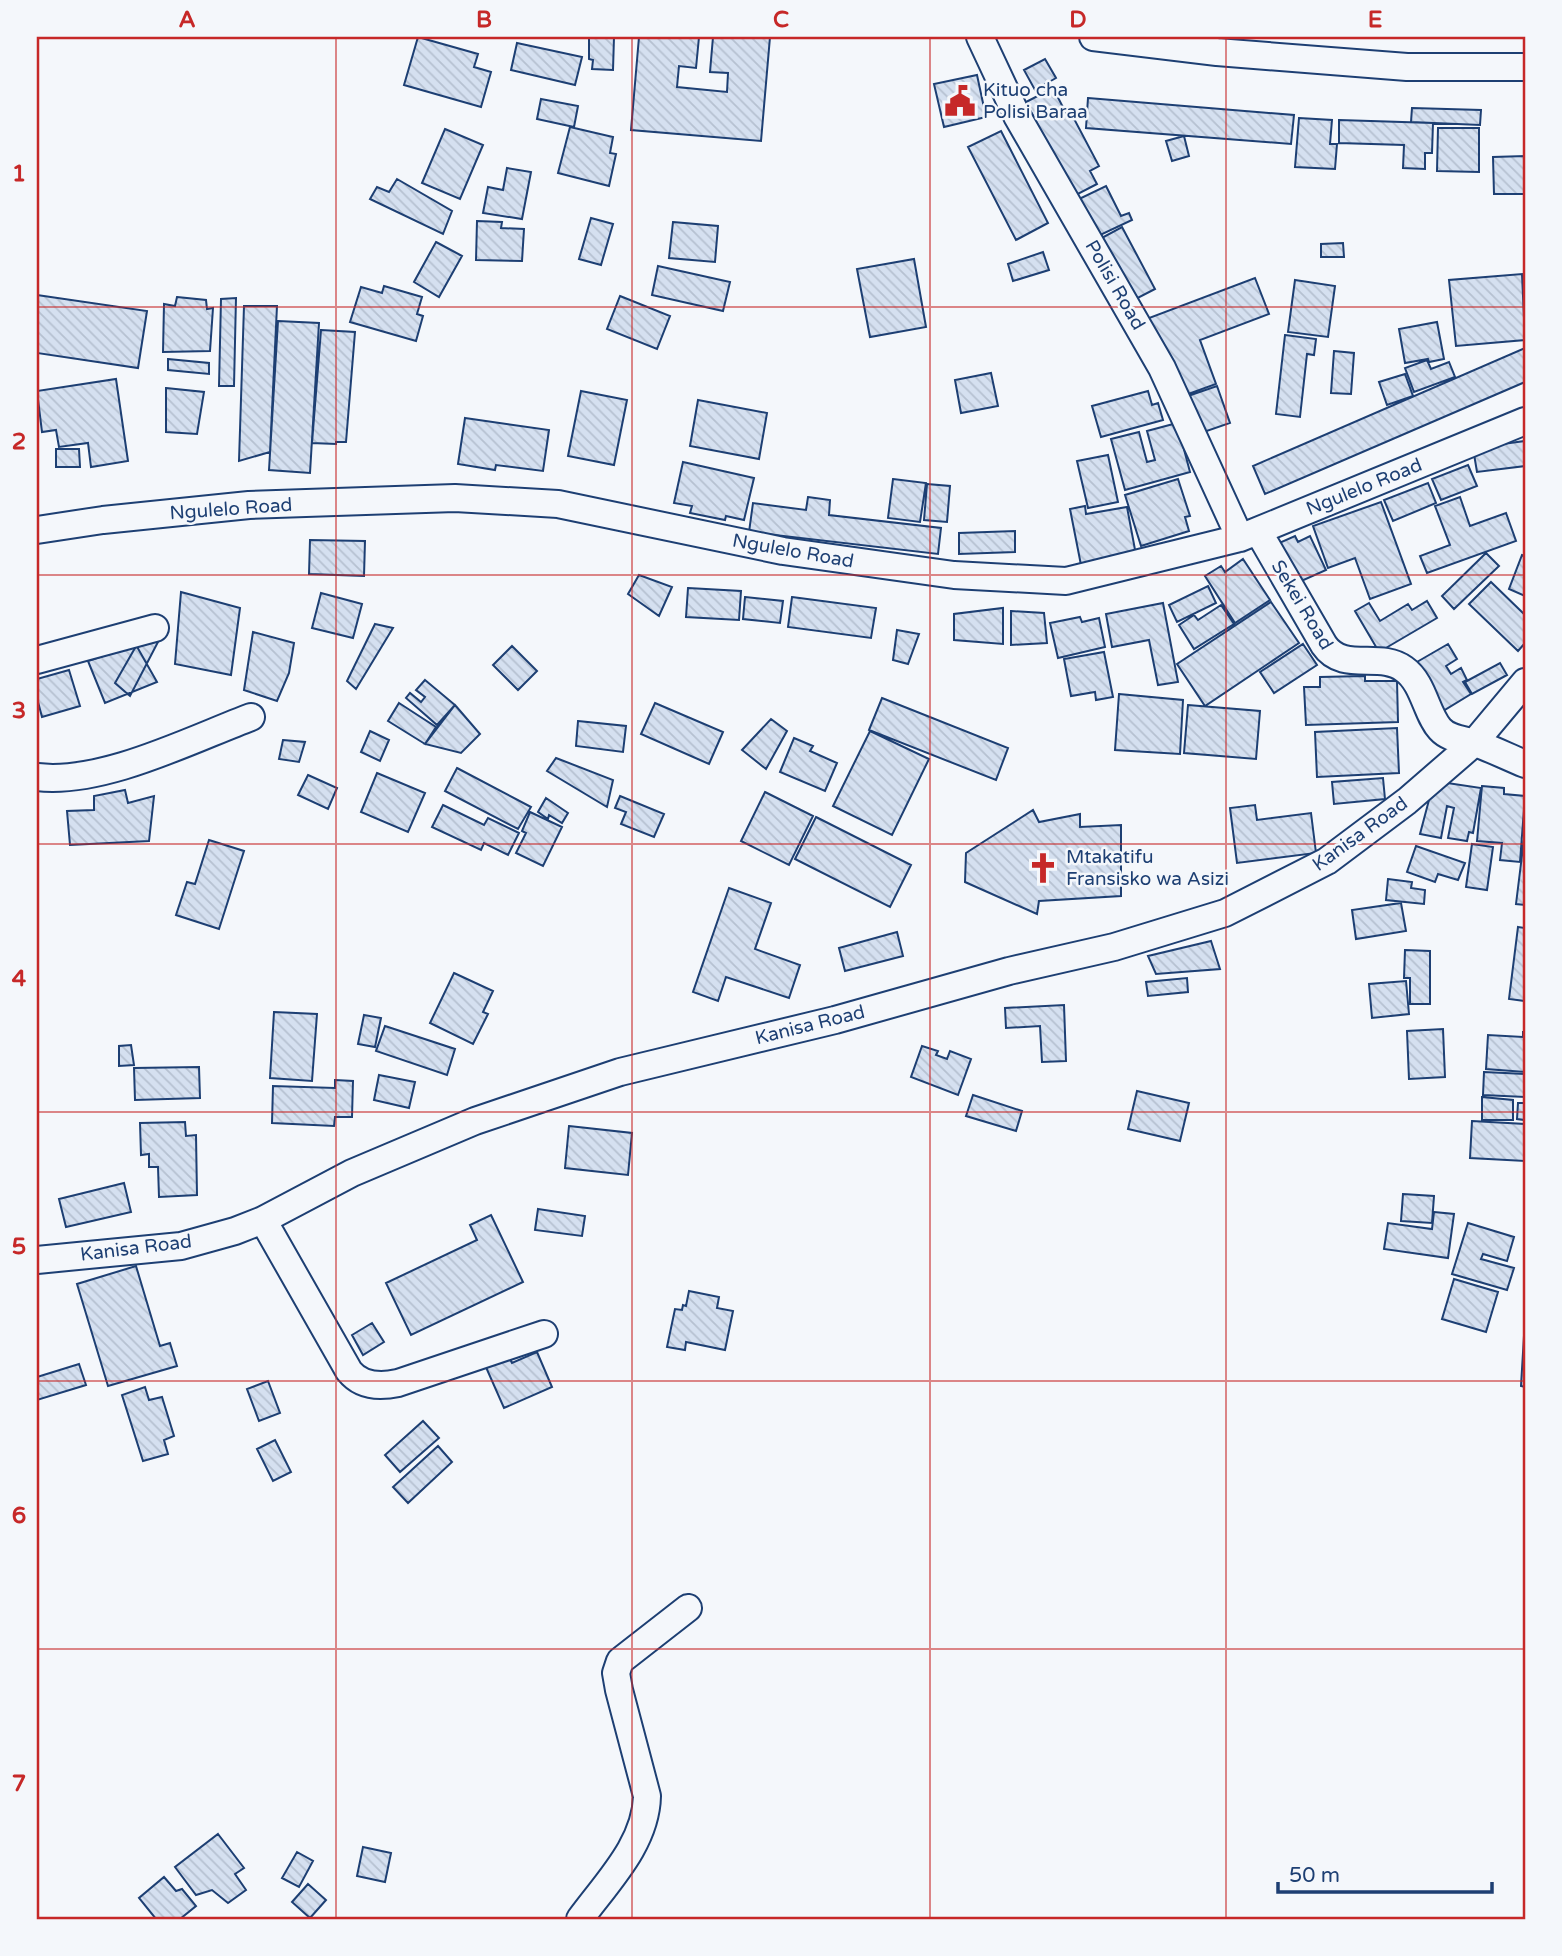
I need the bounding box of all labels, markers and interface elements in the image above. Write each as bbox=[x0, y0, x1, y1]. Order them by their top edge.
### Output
text: A bbox=[178, 6, 196, 34]
text: B bbox=[476, 6, 492, 34]
text: C bbox=[773, 6, 789, 34]
text: D bbox=[1069, 6, 1087, 34]
text: E bbox=[1368, 6, 1382, 34]
place label: Kituo cha Polisi Baraa bbox=[983, 79, 1088, 123]
public building icon: Kituo cha Polisi Baraa bbox=[943, 84, 977, 118]
text: 1 bbox=[12, 160, 26, 188]
street label: Polisi Road bbox=[1080, 236, 1150, 334]
text: 2 bbox=[12, 428, 26, 456]
street label: Ngulelo Road bbox=[1303, 454, 1425, 520]
street label: Ngulelo Road bbox=[169, 494, 293, 524]
street label: Ngulelo Road bbox=[731, 529, 855, 573]
street label: Sekei Road bbox=[1267, 556, 1337, 654]
text: 3 bbox=[12, 697, 26, 725]
street label: Kanisa Road bbox=[1308, 792, 1412, 876]
place label: Mtakatifu Fransisko wa Asizi bbox=[1066, 846, 1229, 890]
church icon: Mtakatifu Fransisko wa Asizi bbox=[1026, 851, 1060, 885]
text: 4 bbox=[12, 965, 27, 993]
street label: Kanisa Road bbox=[753, 1001, 867, 1049]
street label: Kanisa Road bbox=[79, 1230, 193, 1266]
text: 5 bbox=[12, 1233, 26, 1261]
text: 6 bbox=[12, 1502, 26, 1530]
text: 7 bbox=[12, 1770, 26, 1798]
scale bar bbox=[1278, 1851, 1492, 1895]
text: 50 m bbox=[1289, 1863, 1340, 1888]

